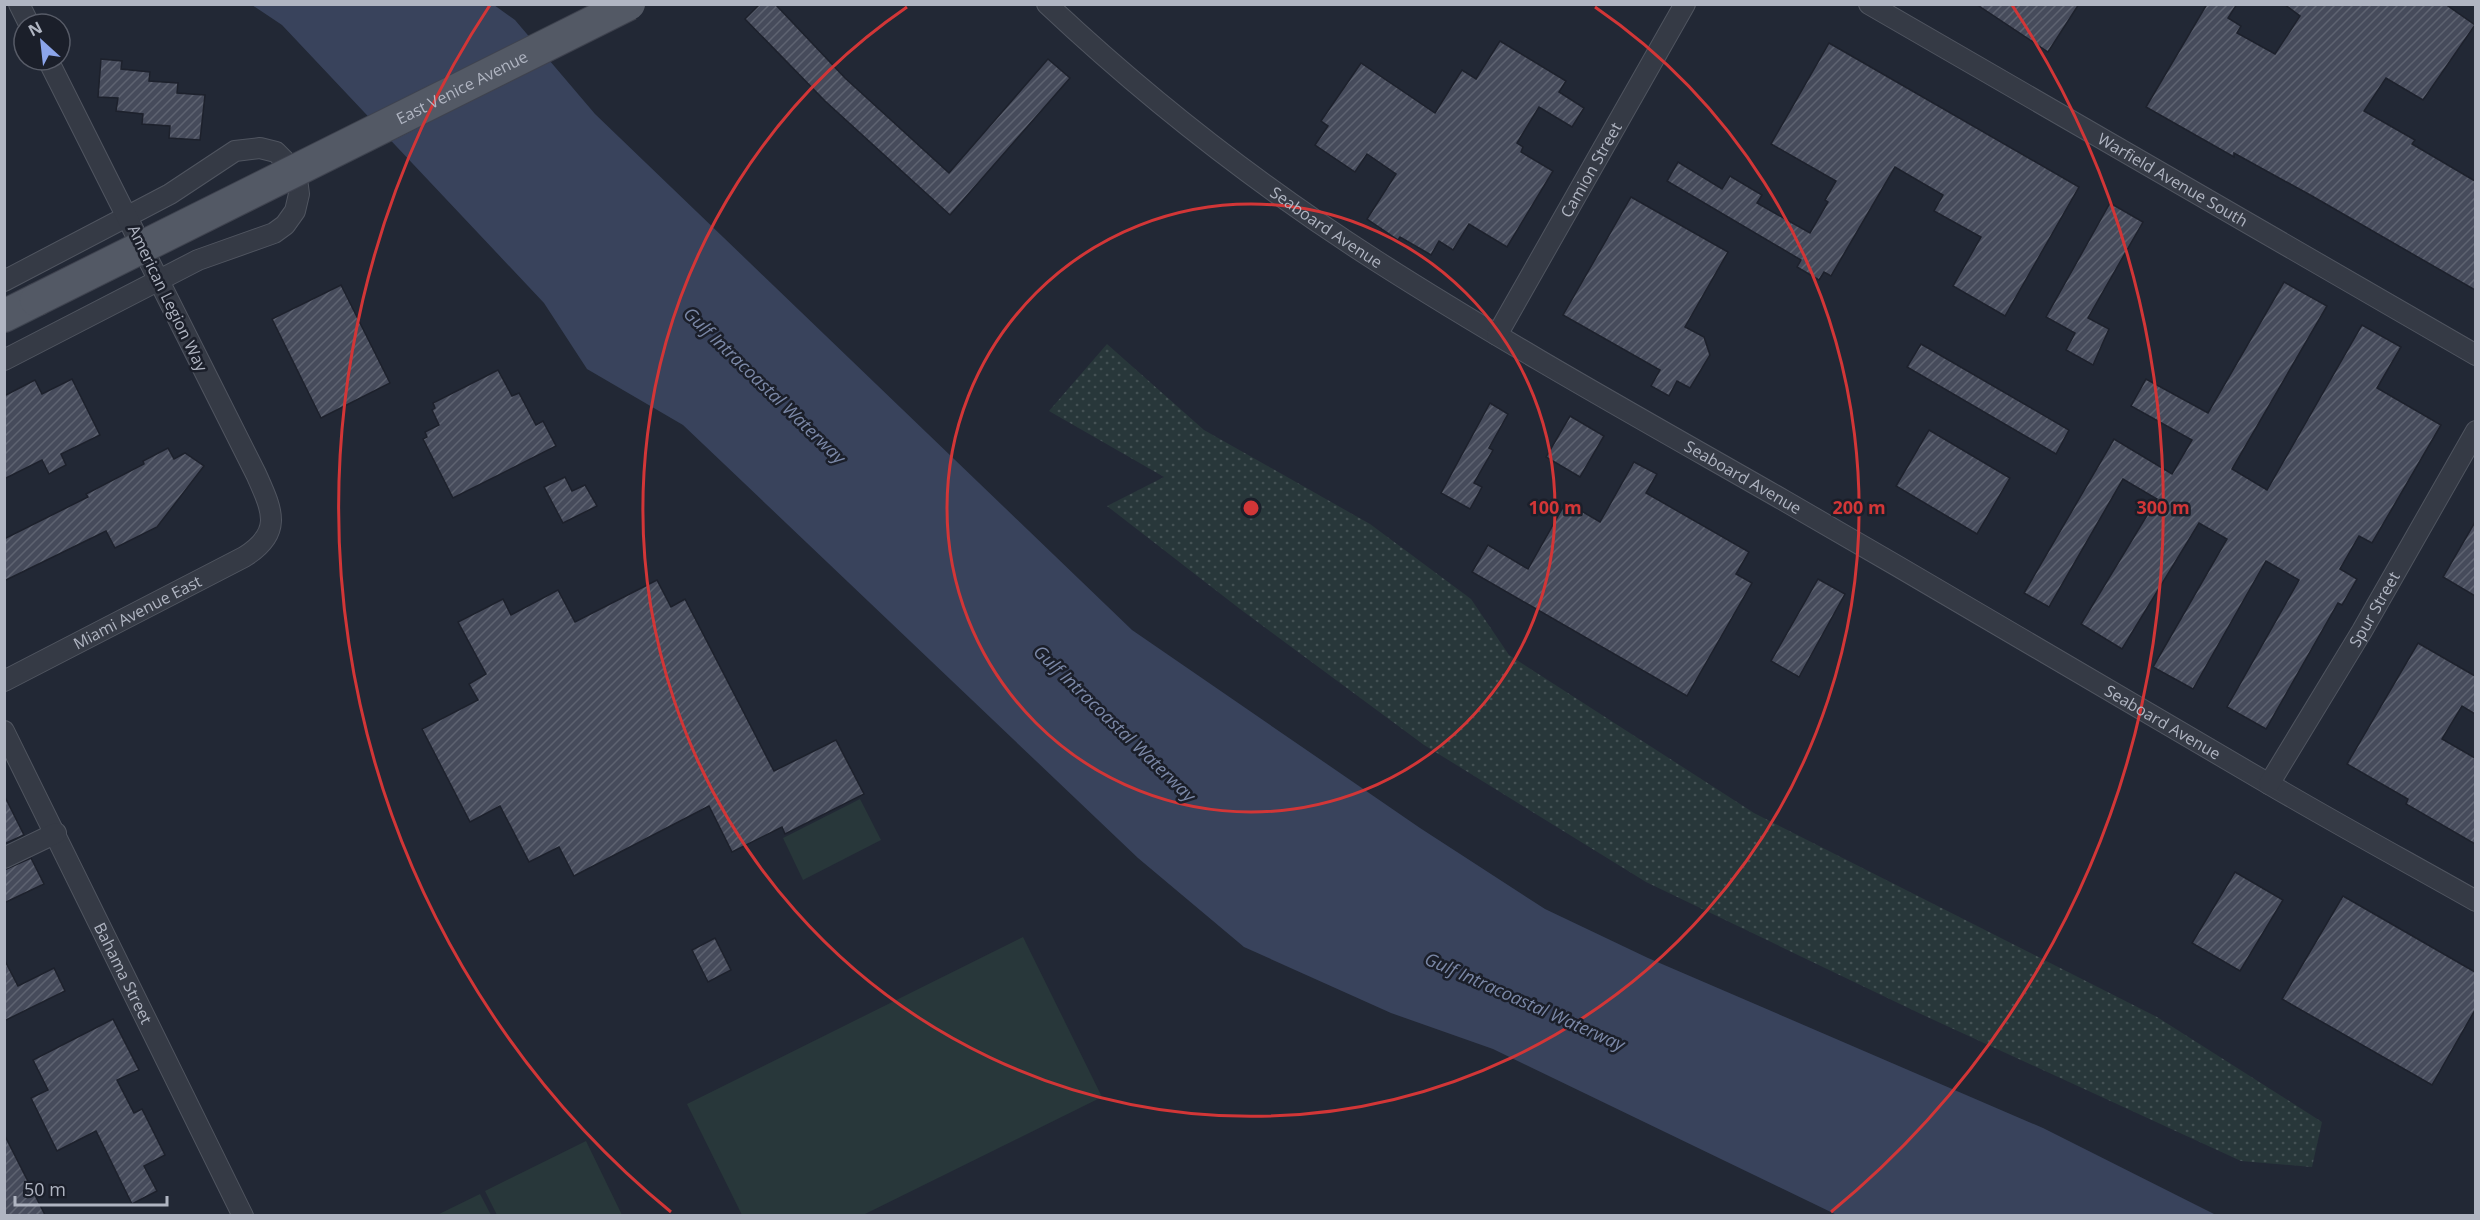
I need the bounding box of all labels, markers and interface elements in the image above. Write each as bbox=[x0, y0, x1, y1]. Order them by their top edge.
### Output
north arrow bbox=[12, 12, 72, 72]
text: N bbox=[24, 16, 46, 41]
street label: East Venice Avenue bbox=[392, 45, 531, 129]
street label: Camion Street bbox=[1555, 118, 1627, 221]
street label: Warfield Avenue South bbox=[2094, 128, 2252, 232]
street label: Seaboard Avenue bbox=[1266, 181, 1387, 273]
street label: American Legion Way bbox=[123, 221, 213, 376]
water label: Gulf Intracoastal Waterway bbox=[679, 301, 852, 470]
street label: Seaboard Avenue bbox=[1681, 435, 1805, 519]
text: 100 m bbox=[1528, 495, 1582, 519]
text: 200 m bbox=[1832, 495, 1886, 519]
text: 300 m bbox=[2136, 495, 2190, 519]
centre of rings bbox=[1241, 498, 1261, 518]
street label: Spur Street bbox=[2344, 567, 2405, 651]
street label: Miami Avenue East bbox=[69, 570, 205, 654]
water label: Gulf Intracoastal Waterway bbox=[1029, 639, 1202, 808]
street label: Seaboard Avenue bbox=[2101, 679, 2225, 765]
street label: Bahama Street bbox=[89, 919, 158, 1028]
water label: Gulf Intracoastal Waterway bbox=[1421, 946, 1630, 1057]
scale bar bbox=[15, 1169, 166, 1207]
text: 50 m bbox=[24, 1177, 66, 1201]

